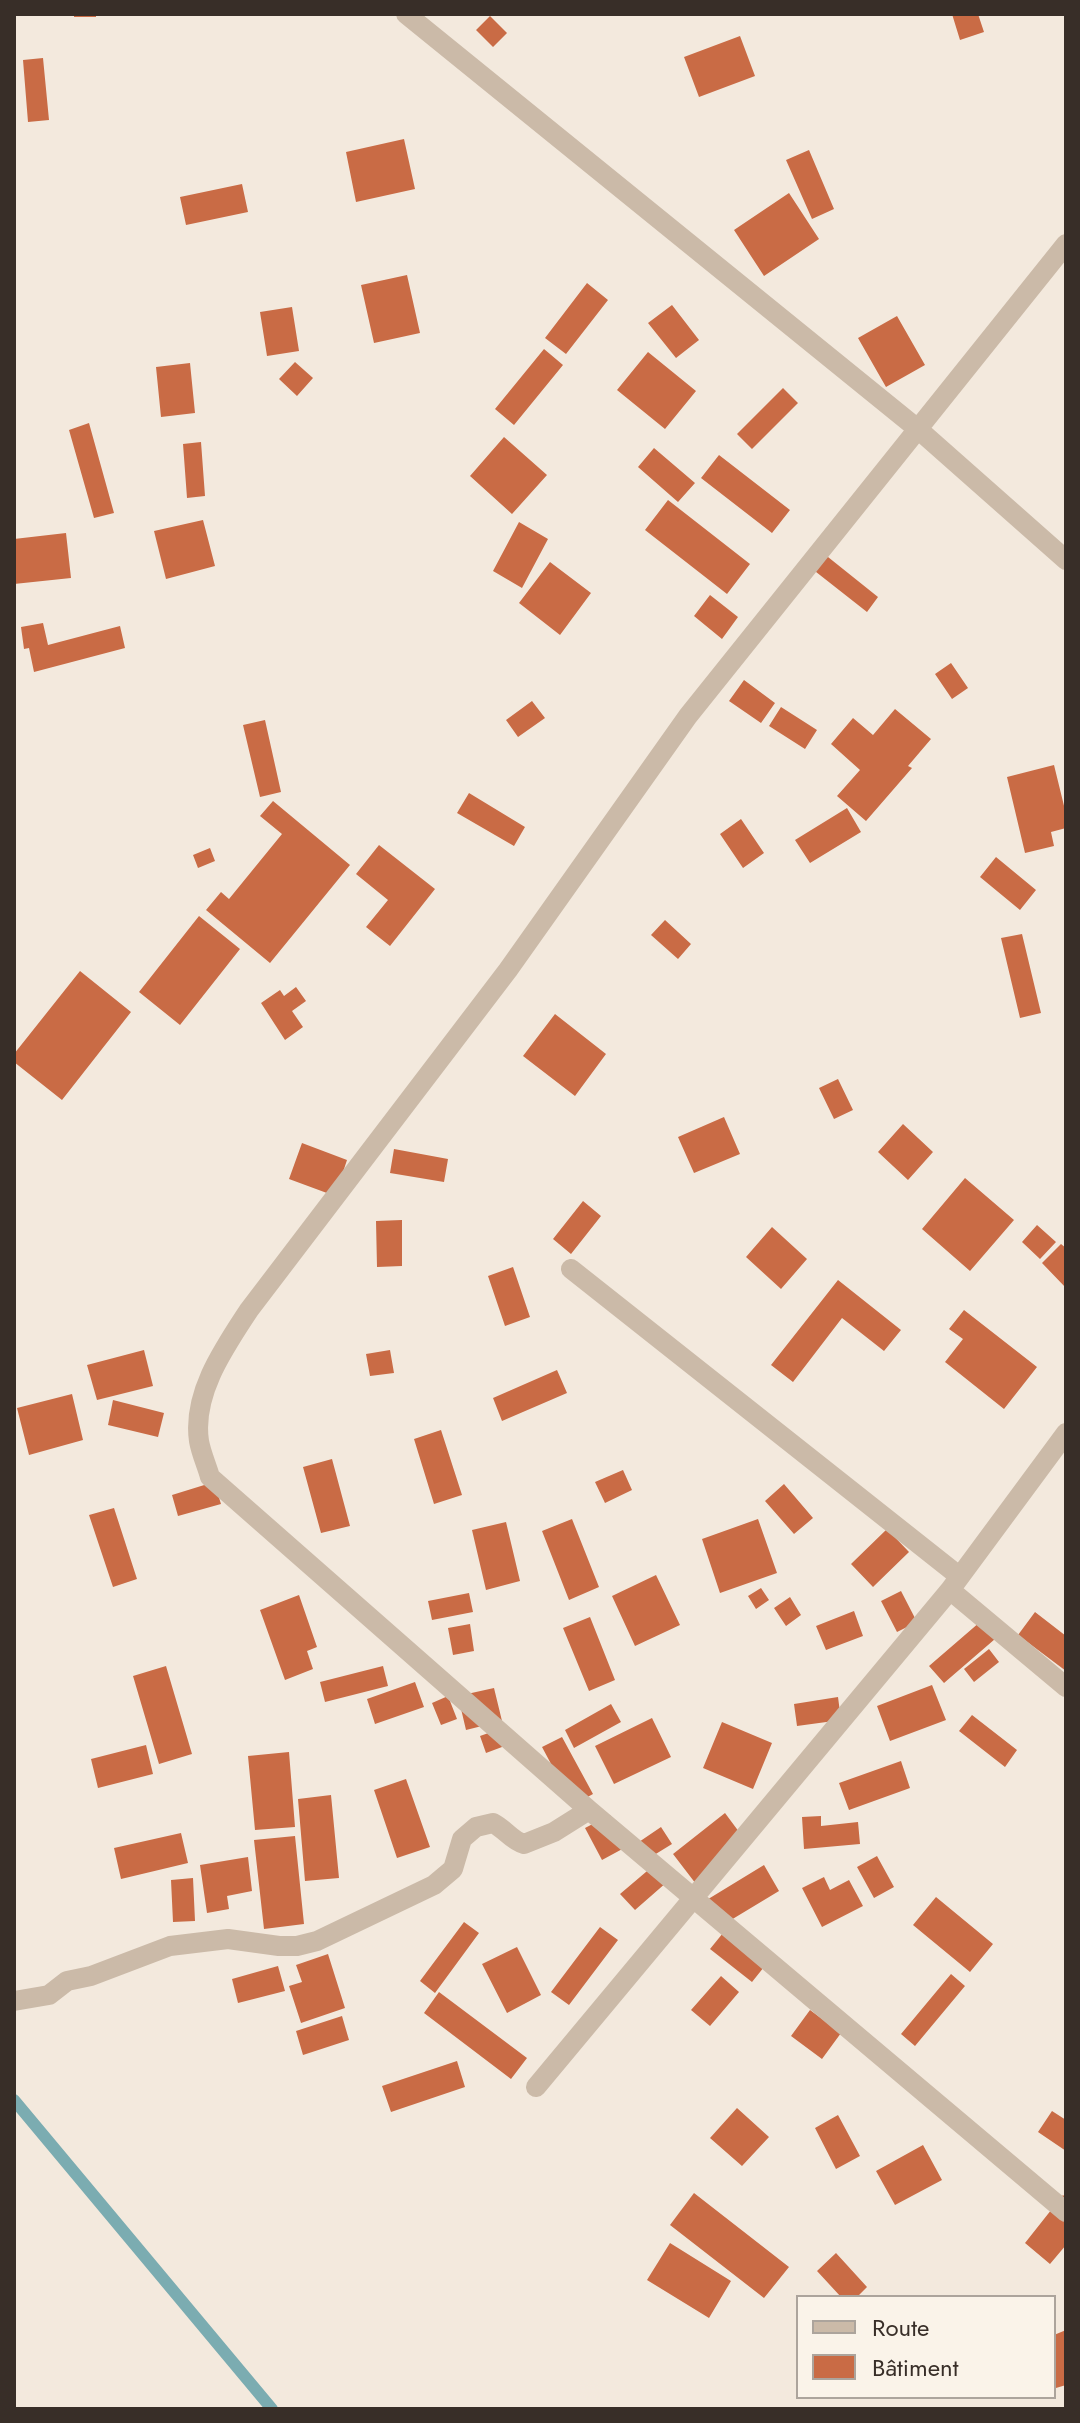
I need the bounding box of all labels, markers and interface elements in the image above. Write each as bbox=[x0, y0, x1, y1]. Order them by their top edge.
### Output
legend bbox=[796, 2295, 1056, 2399]
text: Route bbox=[872, 2310, 929, 2345]
text: Bâtiment bbox=[872, 2350, 958, 2385]

